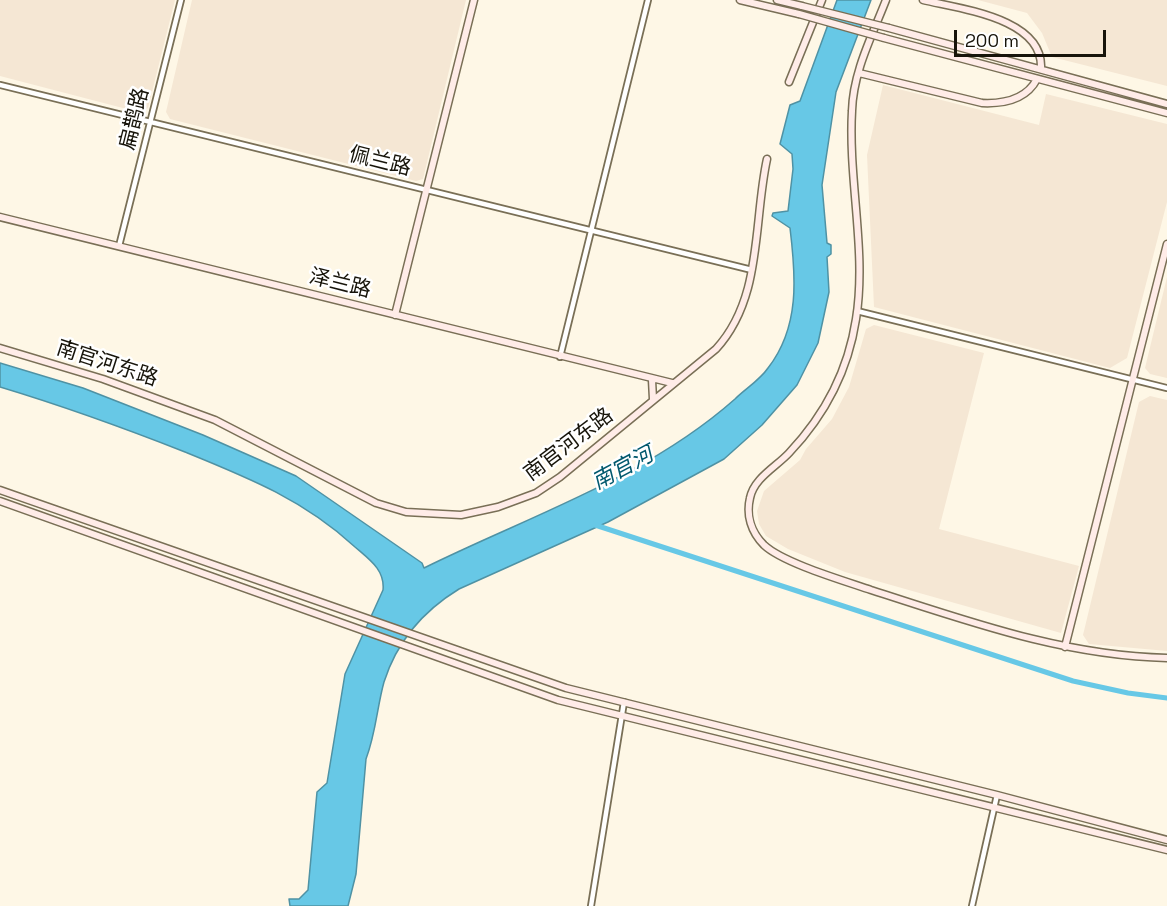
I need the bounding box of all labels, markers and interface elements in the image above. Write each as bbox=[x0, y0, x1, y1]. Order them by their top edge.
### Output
scale bar bbox=[957, 18, 1108, 56]
text: 200 m bbox=[965, 29, 1019, 52]
street label: 扁鹊路 bbox=[115, 85, 155, 153]
street label: 佩兰路 bbox=[346, 142, 414, 182]
street label: 泽兰路 bbox=[306, 264, 374, 304]
street label: 南官河东路 bbox=[53, 336, 161, 392]
street label: 南官河东路 bbox=[519, 403, 619, 487]
water label: 南官河 bbox=[588, 442, 658, 496]

